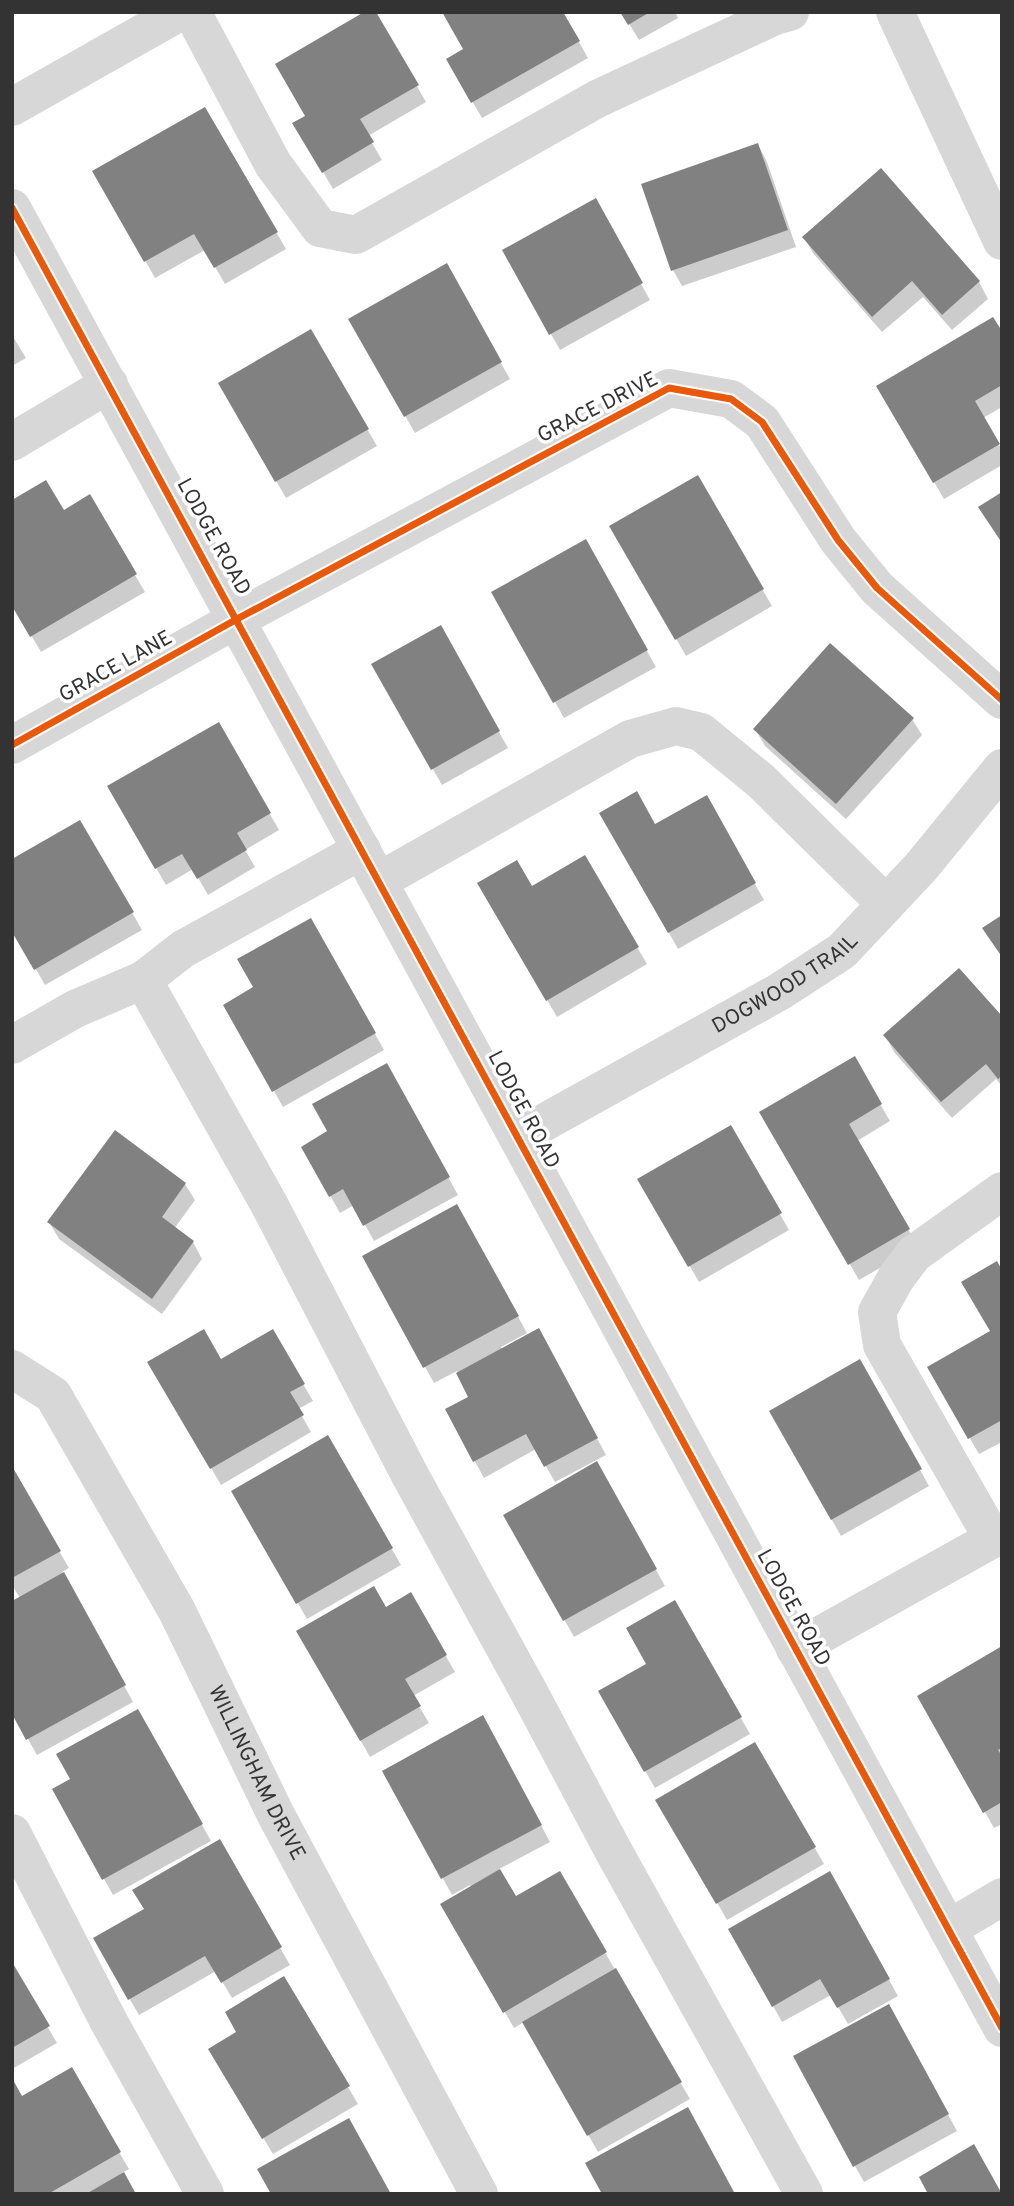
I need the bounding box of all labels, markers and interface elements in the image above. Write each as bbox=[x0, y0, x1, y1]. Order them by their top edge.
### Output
street label: GRACE DRIVE bbox=[533, 366, 663, 450]
street label: LODGE ROAD bbox=[170, 474, 256, 600]
street label: GRACE LANE bbox=[55, 625, 177, 709]
street label: DOGWOOD TRAIL bbox=[707, 928, 864, 1040]
street label: LODGE ROAD bbox=[481, 1046, 565, 1174]
street label: LODGE ROAD bbox=[750, 1545, 836, 1671]
street label: WILLINGHAM DRIVE bbox=[202, 1681, 311, 1865]

